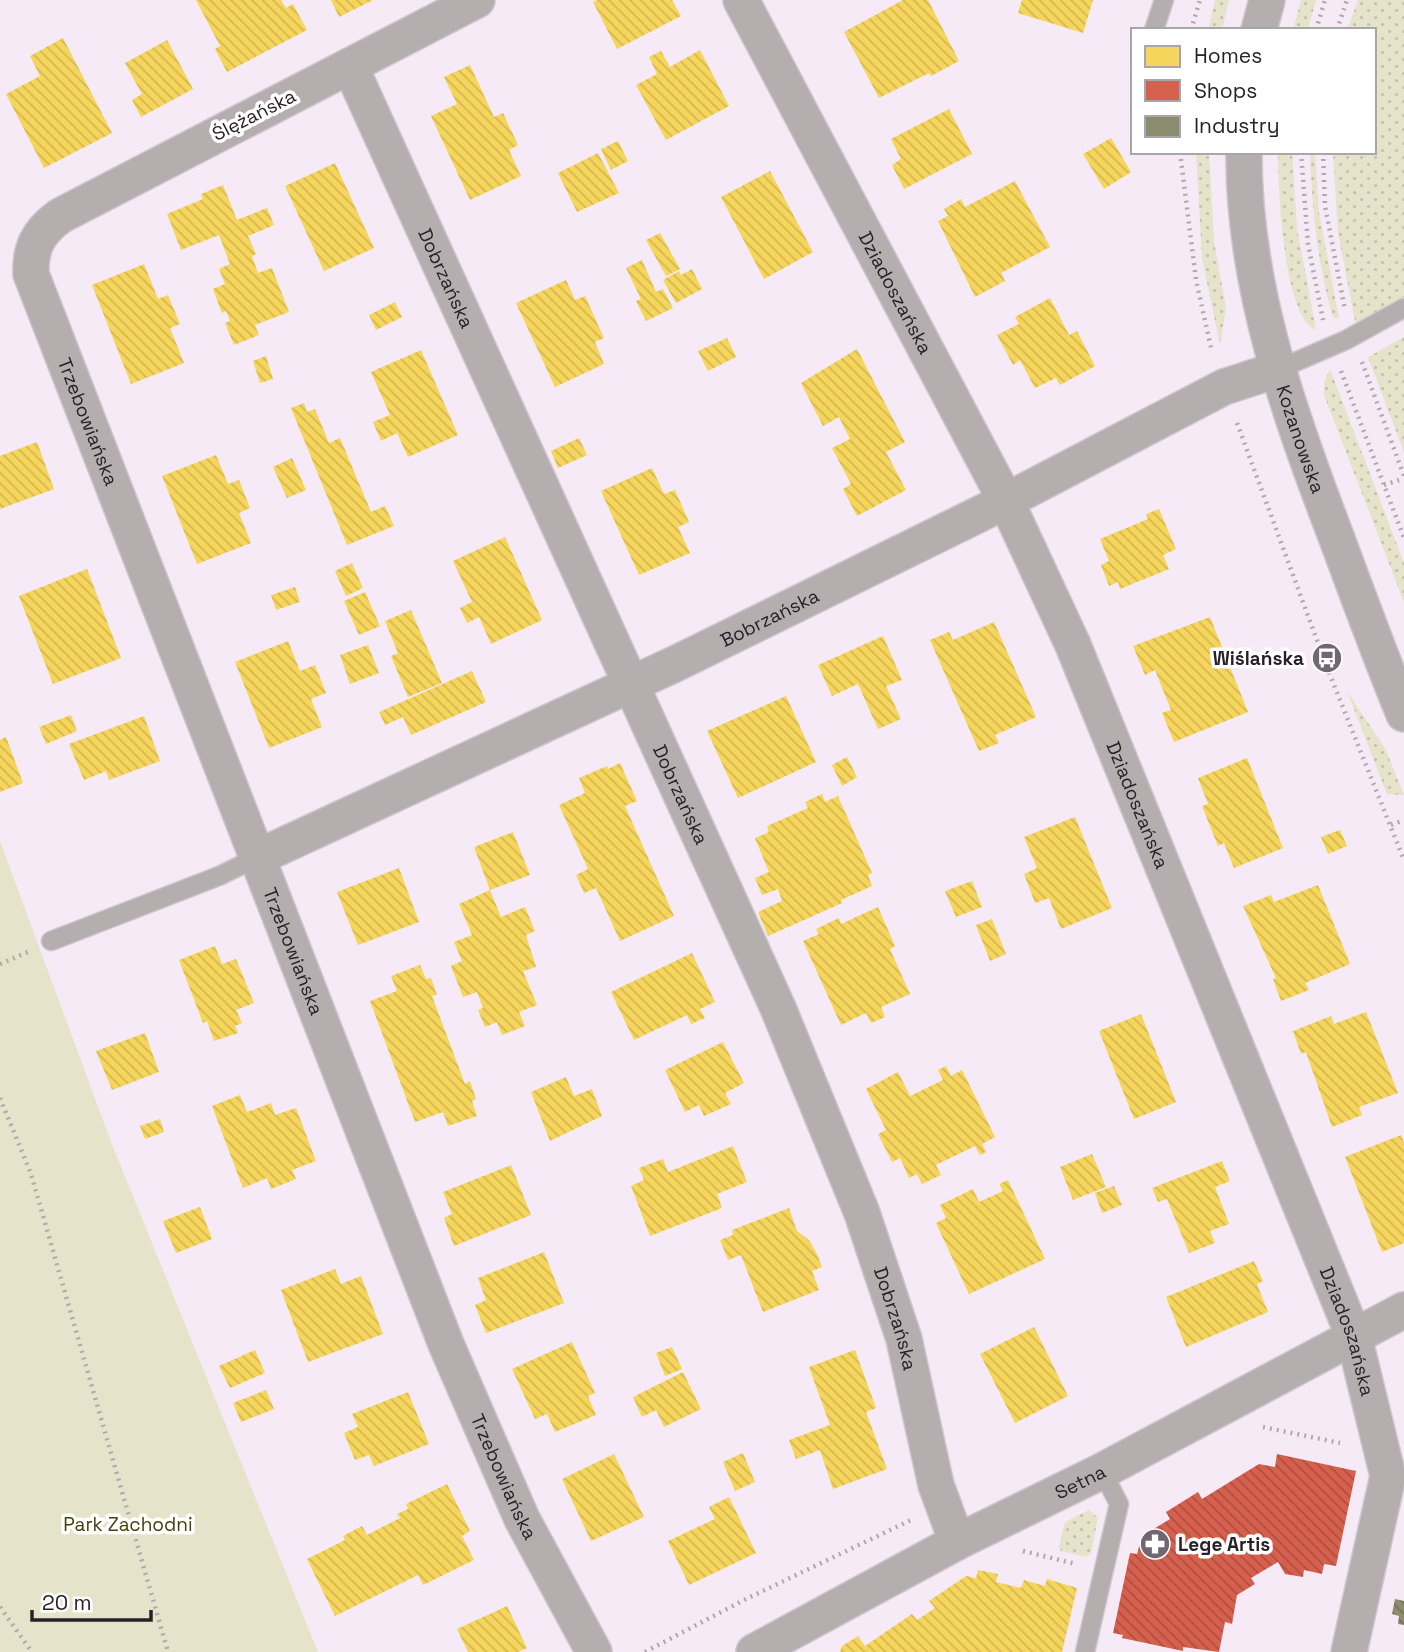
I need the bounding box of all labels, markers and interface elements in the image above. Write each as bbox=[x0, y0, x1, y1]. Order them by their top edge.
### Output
legend bbox=[1131, 28, 1376, 154]
text: Homes bbox=[1194, 42, 1262, 69]
text: Shops bbox=[1194, 77, 1257, 104]
street label: Ślężańska bbox=[208, 83, 300, 147]
text: Industry bbox=[1194, 112, 1280, 139]
street label: Dobrzańska bbox=[413, 224, 480, 332]
street label: Dziadoszańska bbox=[853, 227, 938, 358]
street label: Trzebowiańska bbox=[52, 354, 124, 489]
street label: Kozanowska bbox=[1271, 382, 1331, 497]
street label: Bobrzańska bbox=[716, 583, 823, 652]
bus stop icon: Wiślańska bbox=[1310, 641, 1344, 675]
place label: Wiślańska bbox=[1213, 646, 1304, 671]
street label: Dziadoszańska bbox=[1101, 737, 1175, 872]
street label: Dobrzańska bbox=[647, 740, 715, 848]
street label: Trzebowiańska bbox=[258, 884, 330, 1019]
street label: Dobrzańska bbox=[868, 1263, 923, 1373]
street label: Dziadoszańska bbox=[1314, 1263, 1380, 1398]
street label: Trzebowiańska bbox=[465, 1410, 543, 1544]
street label: Setna bbox=[1050, 1459, 1110, 1505]
park label: Park Zachodni bbox=[63, 1512, 193, 1537]
pharmacy icon: Lege Artis bbox=[1138, 1527, 1172, 1561]
place label: Lege Artis bbox=[1178, 1532, 1270, 1557]
scale bar bbox=[32, 1578, 150, 1622]
text: 20 m bbox=[42, 1589, 92, 1616]

